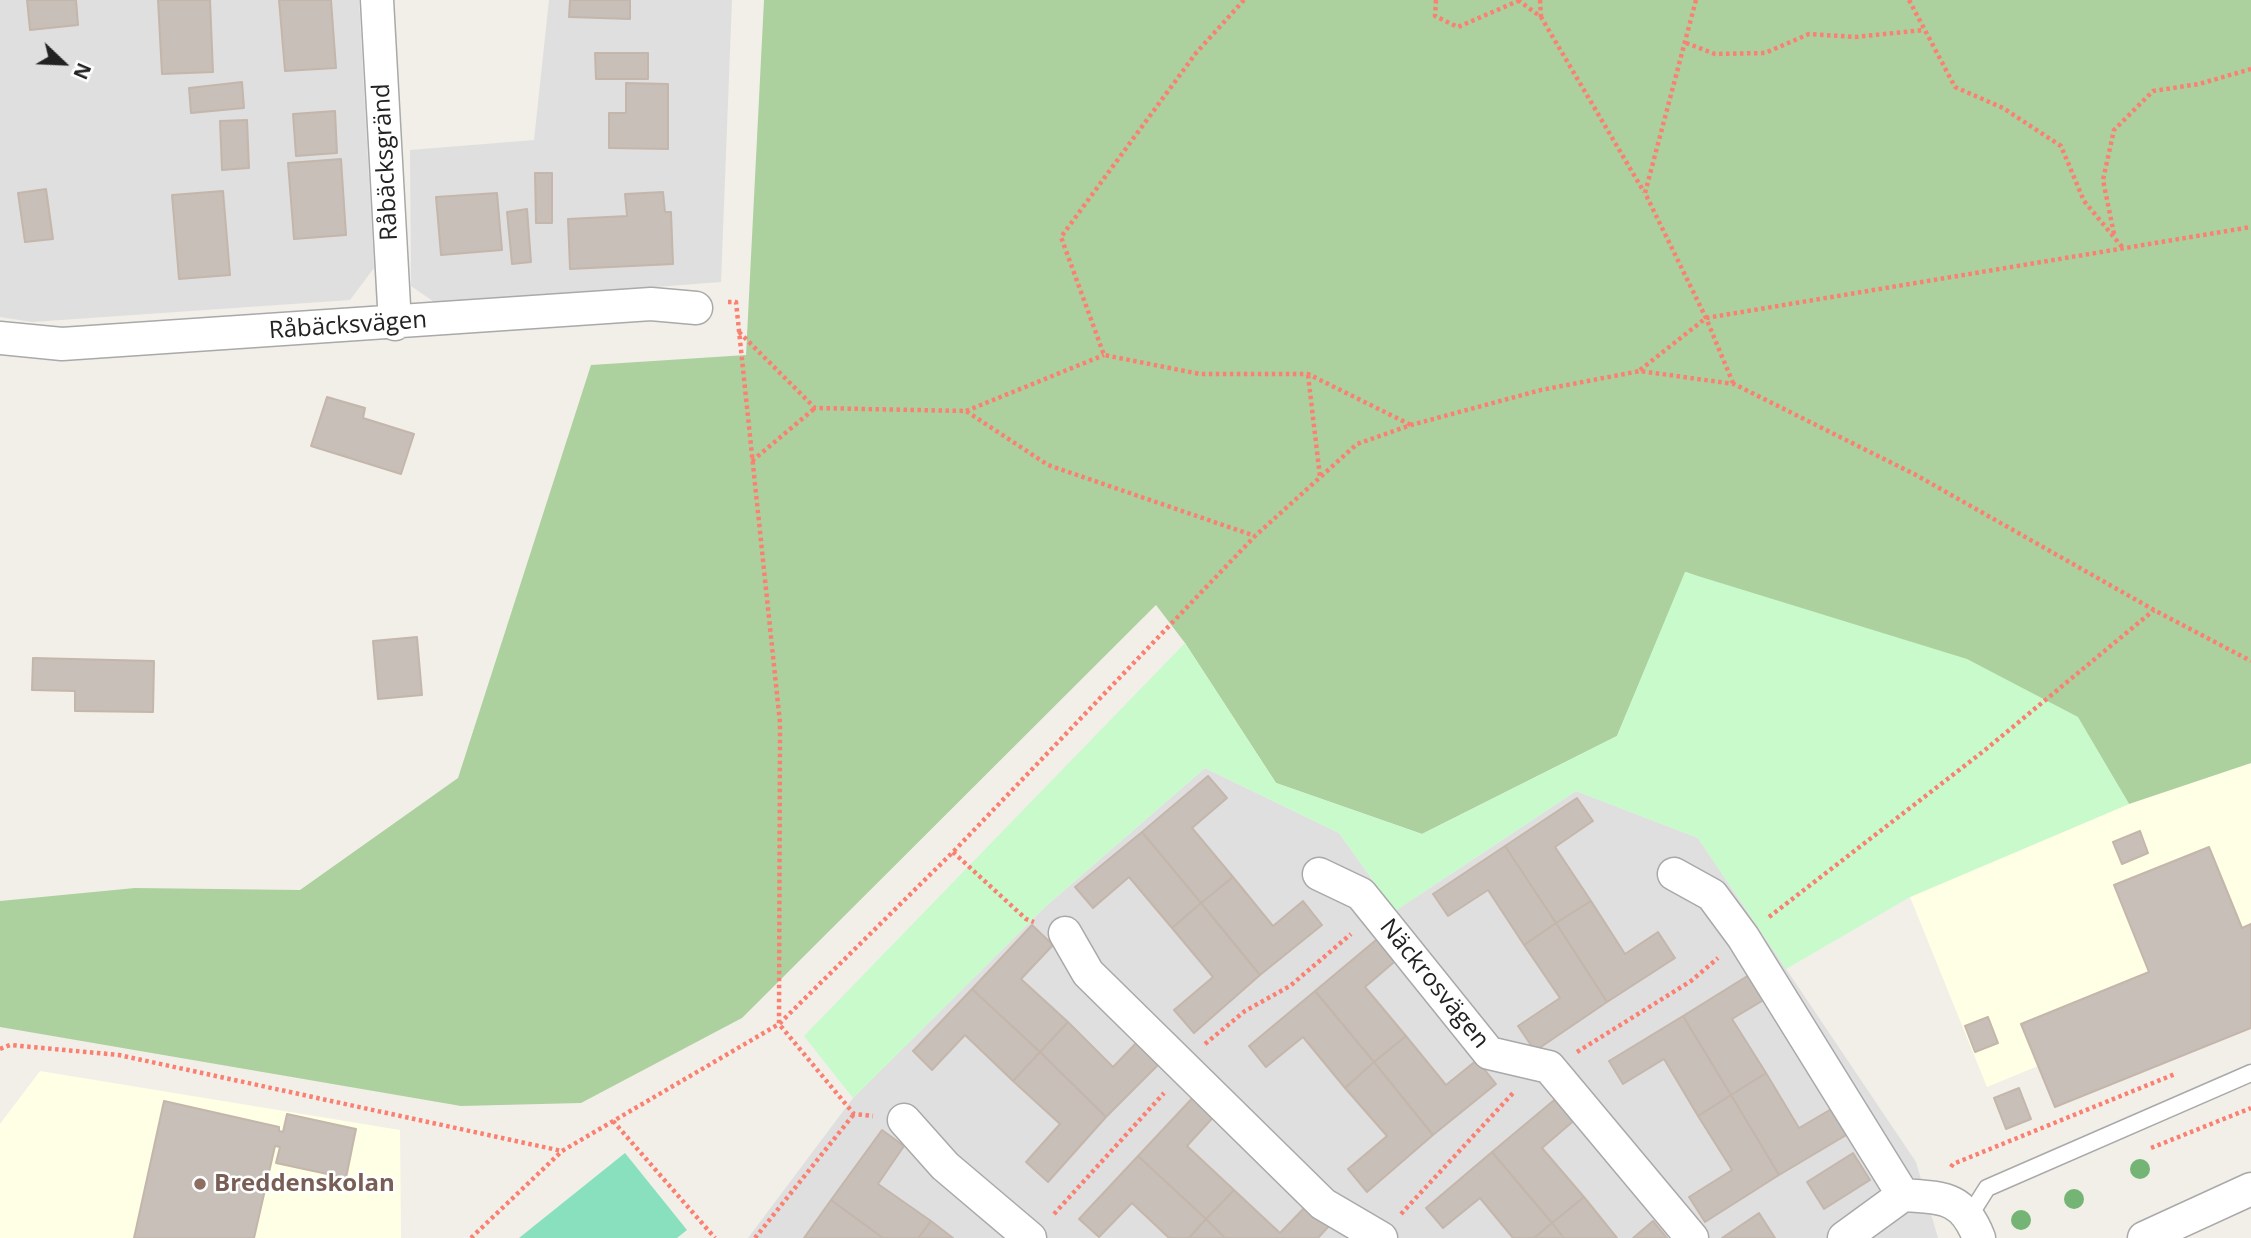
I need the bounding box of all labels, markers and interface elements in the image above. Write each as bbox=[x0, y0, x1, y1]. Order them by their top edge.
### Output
north arrow bbox=[28, 28, 98, 98]
text: N bbox=[67, 59, 97, 83]
street label: Råbäcksgränd bbox=[368, 83, 404, 241]
street label: Råbäcksvägen bbox=[268, 306, 428, 346]
street label: Näckrosvägen bbox=[1373, 914, 1495, 1054]
place label: Breddenskolan bbox=[214, 1170, 395, 1198]
marker: Breddenskolan bbox=[192, 1176, 208, 1192]

